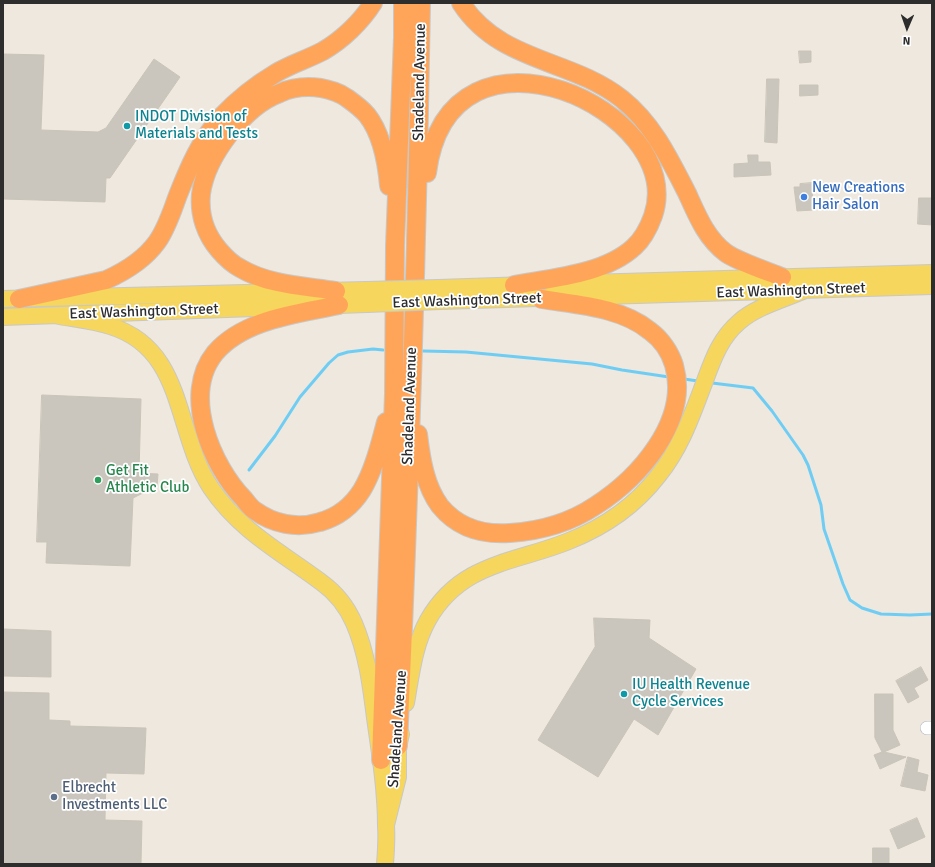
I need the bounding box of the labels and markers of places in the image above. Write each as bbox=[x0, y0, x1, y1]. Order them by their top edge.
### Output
place label: INDOT Division of Materials and Tests bbox=[135, 108, 258, 143]
marker: INDOT Division of Materials and Tests bbox=[122, 121, 132, 131]
place label: New Creations Hair Salon bbox=[812, 179, 905, 214]
marker: New Creations Hair Salon bbox=[799, 192, 809, 202]
place label: Get Fit Athletic Club bbox=[106, 462, 189, 497]
marker: Get Fit Athletic Club bbox=[93, 475, 103, 485]
place label: IU Health Revenue Cycle Services bbox=[632, 676, 750, 711]
marker: IU Health Revenue Cycle Services bbox=[619, 689, 629, 699]
place label: Elbrecht Investments LLC bbox=[62, 779, 167, 814]
marker: Elbrecht Investments LLC bbox=[49, 792, 59, 802]

